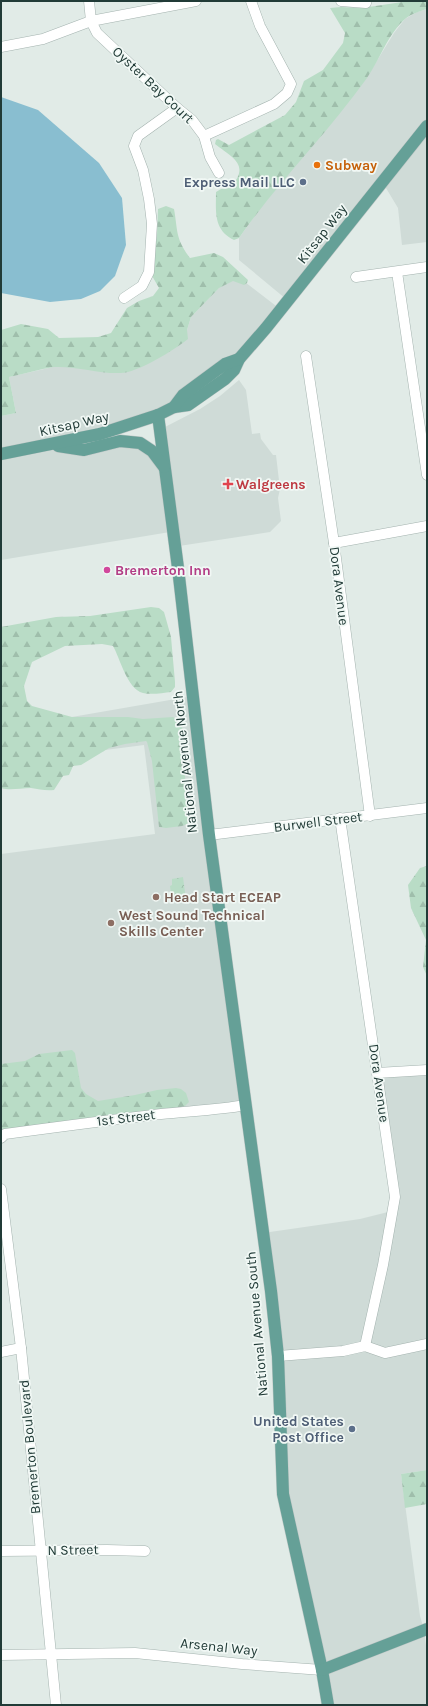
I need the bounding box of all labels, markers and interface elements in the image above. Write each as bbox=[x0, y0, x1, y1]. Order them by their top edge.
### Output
street label: Oyster Bay Court bbox=[109, 43, 197, 127]
place label: Subway bbox=[325, 157, 377, 174]
marker: Subway bbox=[312, 160, 322, 170]
place label: Express Mail LLC bbox=[184, 174, 295, 191]
marker: Express Mail LLC bbox=[298, 177, 308, 187]
street label: Kitsap Way bbox=[294, 200, 351, 267]
street label: Kitsap Way bbox=[38, 408, 111, 440]
place label: Walgreens bbox=[236, 476, 306, 493]
marker: Walgreens bbox=[223, 479, 233, 489]
street label: Dora Avenue bbox=[326, 546, 352, 626]
place label: Bremerton Inn bbox=[115, 562, 211, 579]
marker: Bremerton Inn bbox=[102, 565, 112, 575]
street label: National Avenue North bbox=[169, 690, 201, 834]
street label: Burwell Street bbox=[273, 808, 363, 836]
place label: Head Start ECEAP bbox=[164, 889, 281, 906]
marker: Head Start ECEAP bbox=[151, 892, 161, 902]
place label: West Sound Technical Skills Center bbox=[119, 907, 265, 940]
marker: West Sound Technical Skills Center bbox=[106, 918, 116, 928]
street label: Dora Avenue bbox=[365, 1043, 393, 1123]
street label: 1st Street bbox=[96, 1106, 156, 1130]
street label: National Avenue South bbox=[242, 1251, 272, 1397]
street label: Bremerton Boulevard bbox=[16, 1379, 44, 1515]
place label: United States Post Office bbox=[253, 1413, 344, 1446]
marker: United States Post Office bbox=[347, 1424, 357, 1434]
street label: N Street bbox=[47, 1541, 99, 1559]
street label: Arsenal Way bbox=[180, 1635, 259, 1660]

